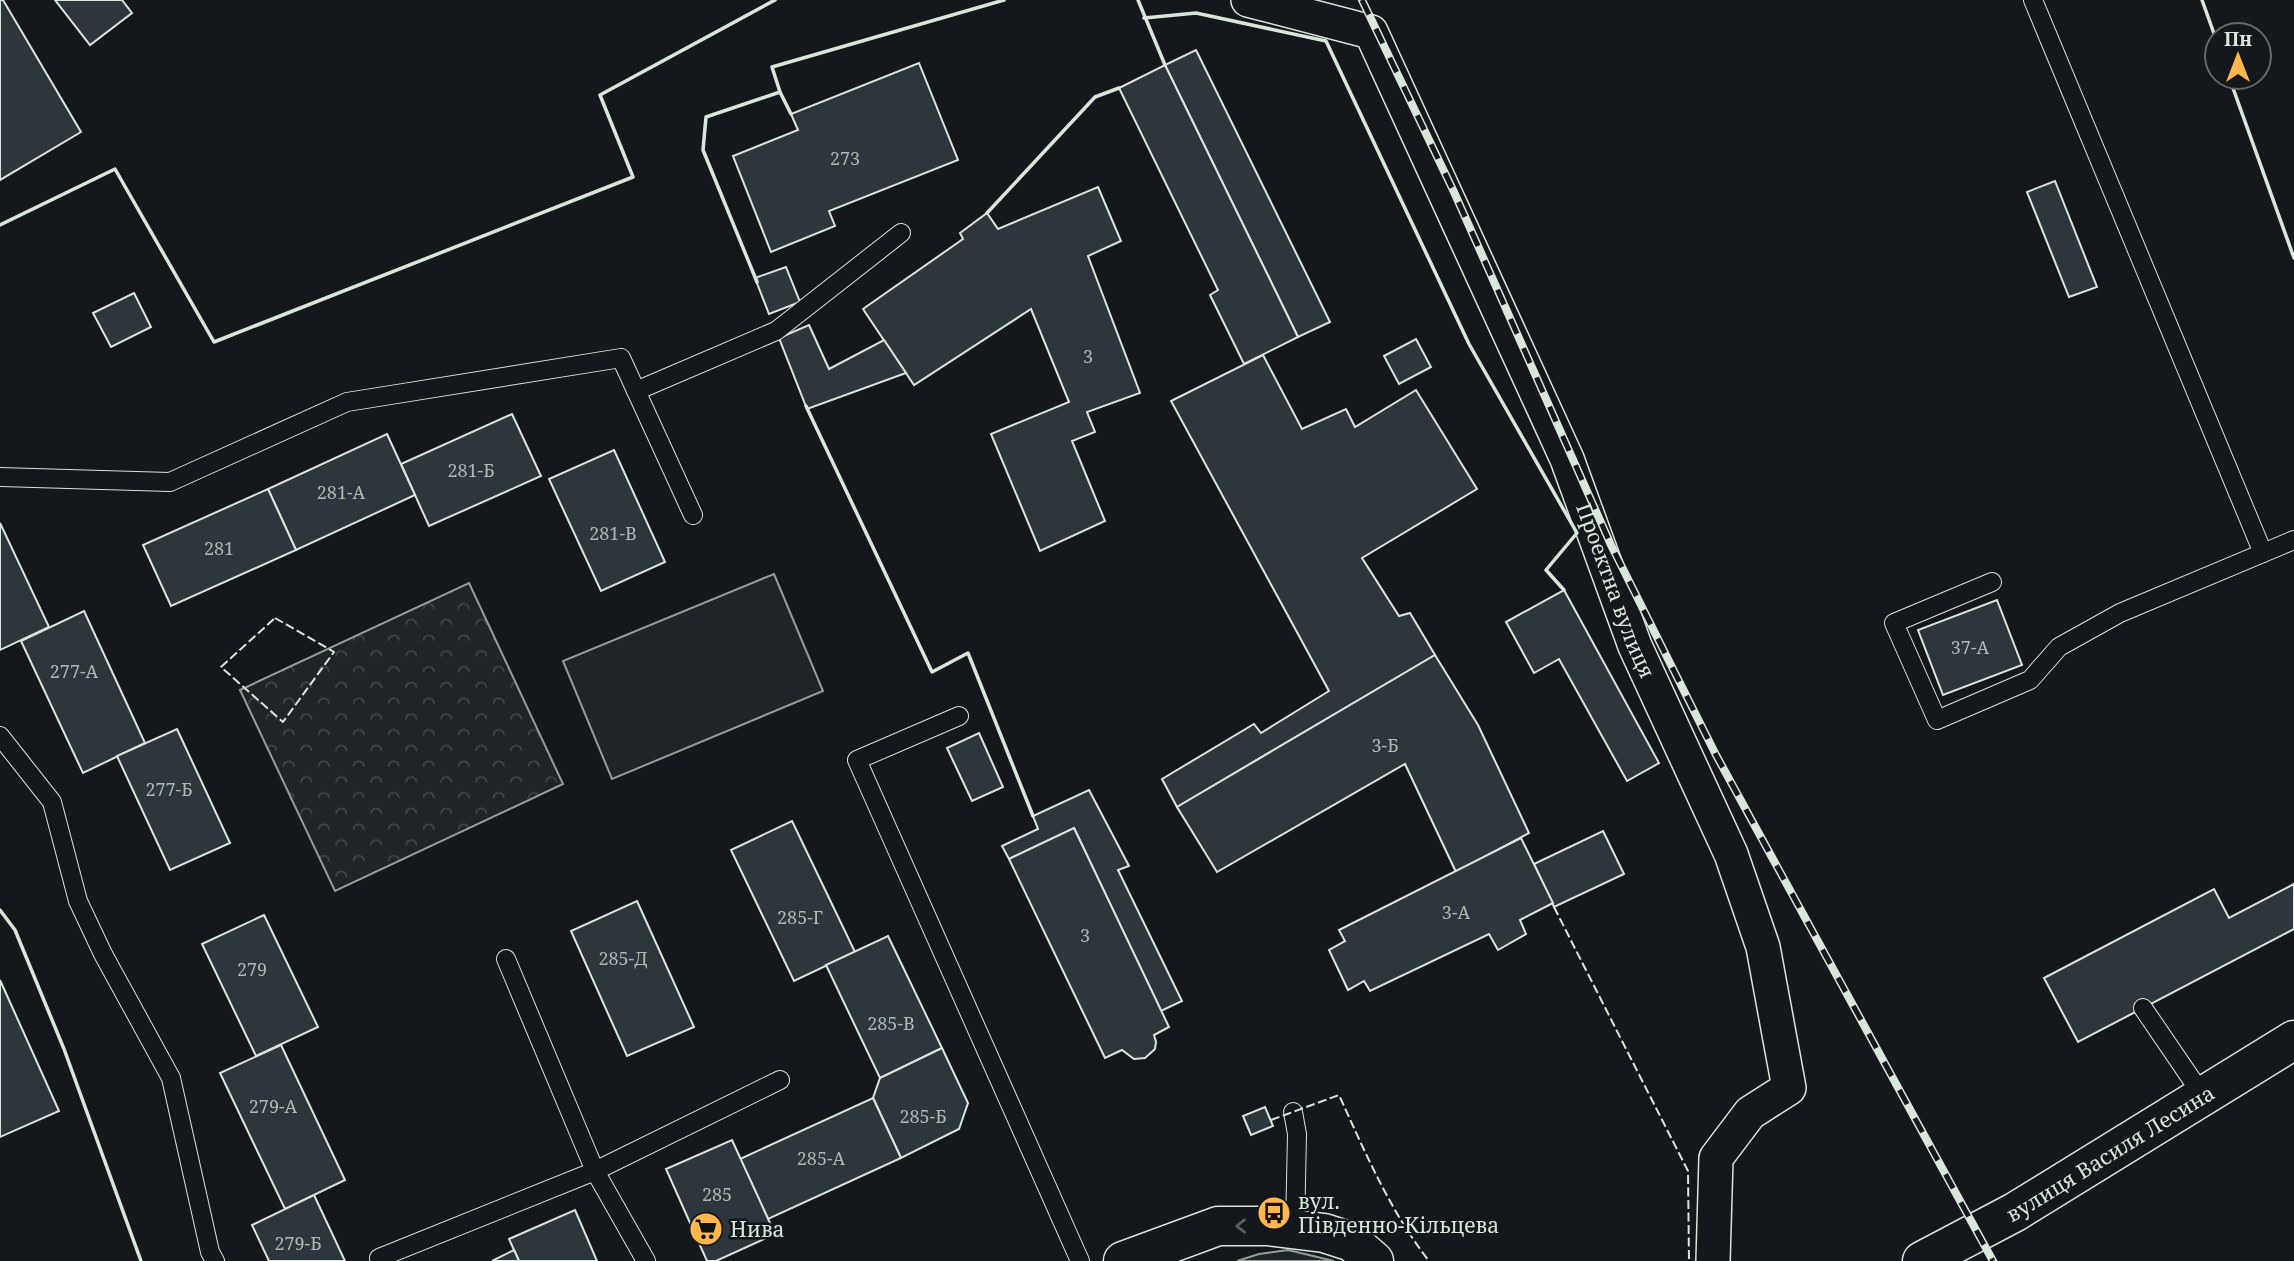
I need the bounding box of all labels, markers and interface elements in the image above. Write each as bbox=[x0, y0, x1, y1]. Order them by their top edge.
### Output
north arrow bbox=[2203, 21, 2273, 91]
text: Пн bbox=[2224, 26, 2252, 52]
house number: 273 bbox=[830, 146, 860, 170]
house number: 3 bbox=[1083, 344, 1093, 368]
house number: 281-Б bbox=[447, 458, 495, 482]
house number: 281-А bbox=[317, 480, 366, 504]
street label: Проектна вулиця bbox=[1570, 499, 1662, 682]
house number: 281-В bbox=[589, 521, 637, 545]
house number: 281 bbox=[204, 536, 234, 560]
house number: 37-А bbox=[1951, 635, 1990, 659]
house number: 277-А bbox=[50, 659, 99, 683]
house number: 3-Б bbox=[1372, 733, 1398, 757]
house number: 277-Б bbox=[145, 777, 193, 801]
house number: 3-А bbox=[1442, 900, 1470, 924]
house number: 285-Г bbox=[777, 905, 823, 929]
house number: 3 bbox=[1080, 923, 1090, 947]
house number: 285-Д bbox=[598, 946, 648, 970]
house number: 279 bbox=[237, 957, 267, 981]
house number: 285-В bbox=[867, 1011, 915, 1035]
street label: вулиця Василя Лесина bbox=[2001, 1078, 2220, 1228]
house number: 279-А bbox=[249, 1094, 298, 1118]
house number: 285-Б bbox=[899, 1104, 947, 1128]
house number: 285-А bbox=[797, 1146, 846, 1170]
house number: 285 bbox=[702, 1182, 732, 1206]
place label: вул. Південно-Кільцева bbox=[1298, 1187, 1499, 1239]
bus stop icon: вул. Південно-Кільцева bbox=[1255, 1194, 1293, 1232]
supermarket icon: Нива bbox=[687, 1210, 725, 1248]
place label: Нива bbox=[730, 1215, 785, 1243]
one-way arrow bbox=[1236, 1218, 1246, 1234]
house number: 279-Б bbox=[274, 1231, 322, 1255]

